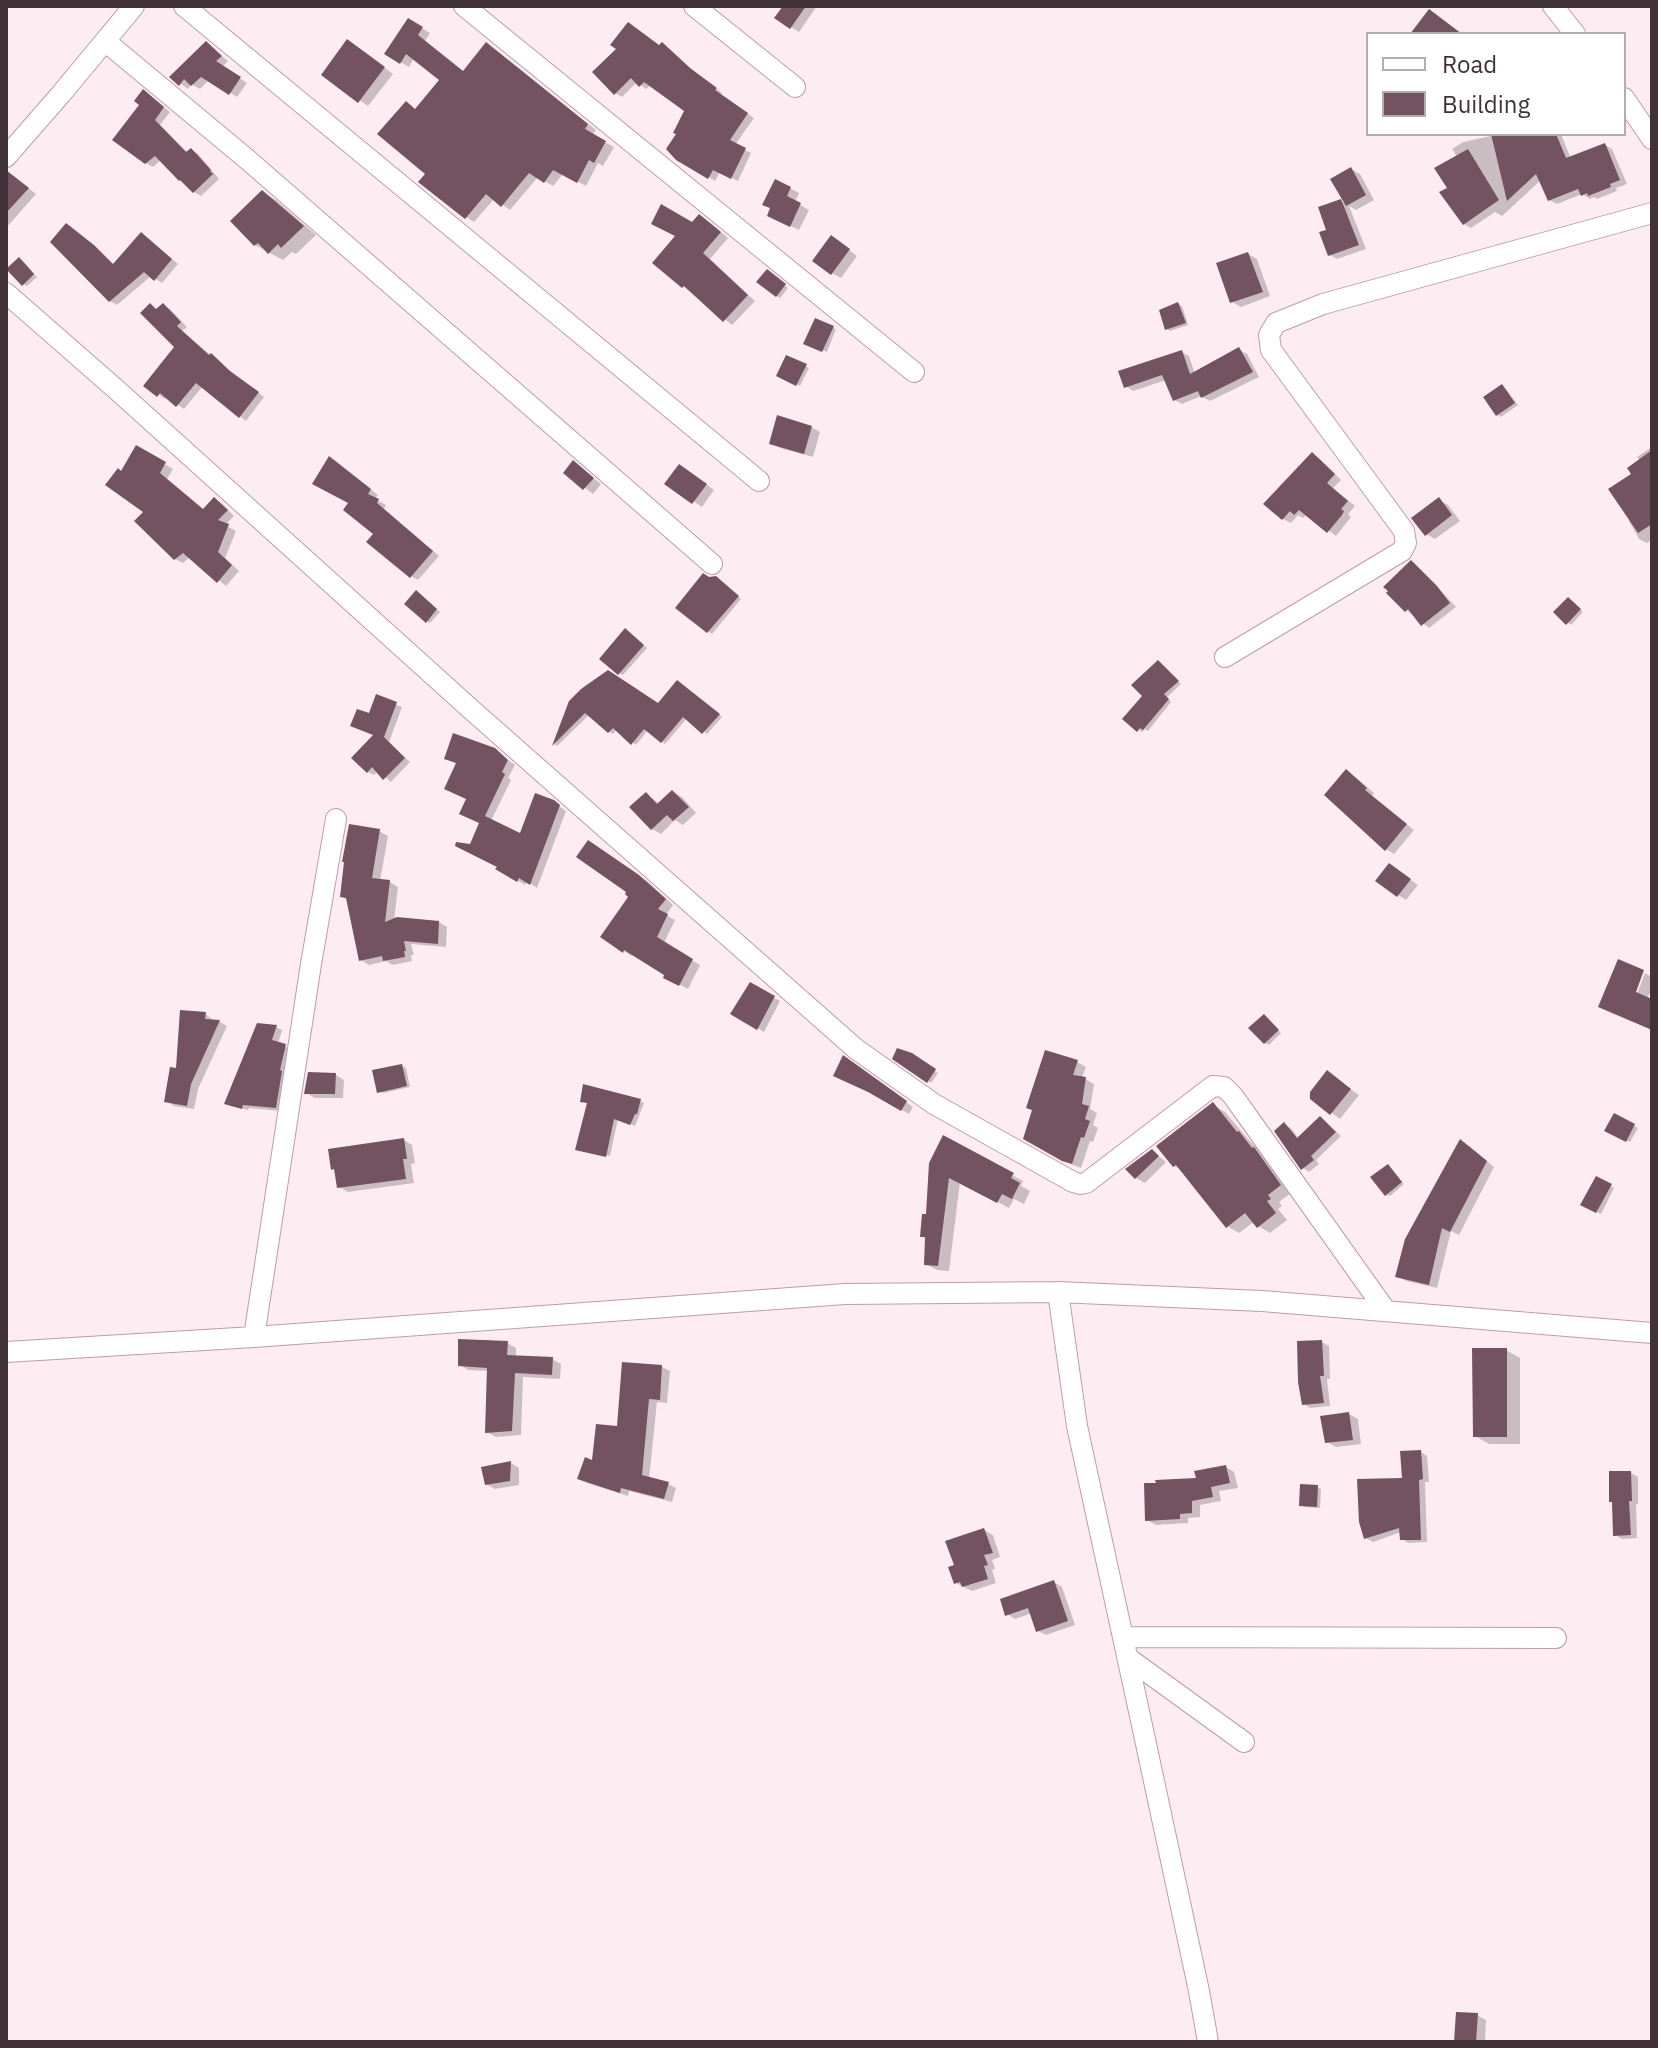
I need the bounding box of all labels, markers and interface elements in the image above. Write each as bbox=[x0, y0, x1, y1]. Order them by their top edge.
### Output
legend bbox=[1366, 32, 1626, 136]
text: Road bbox=[1442, 48, 1497, 80]
text: Building bbox=[1442, 88, 1530, 120]

